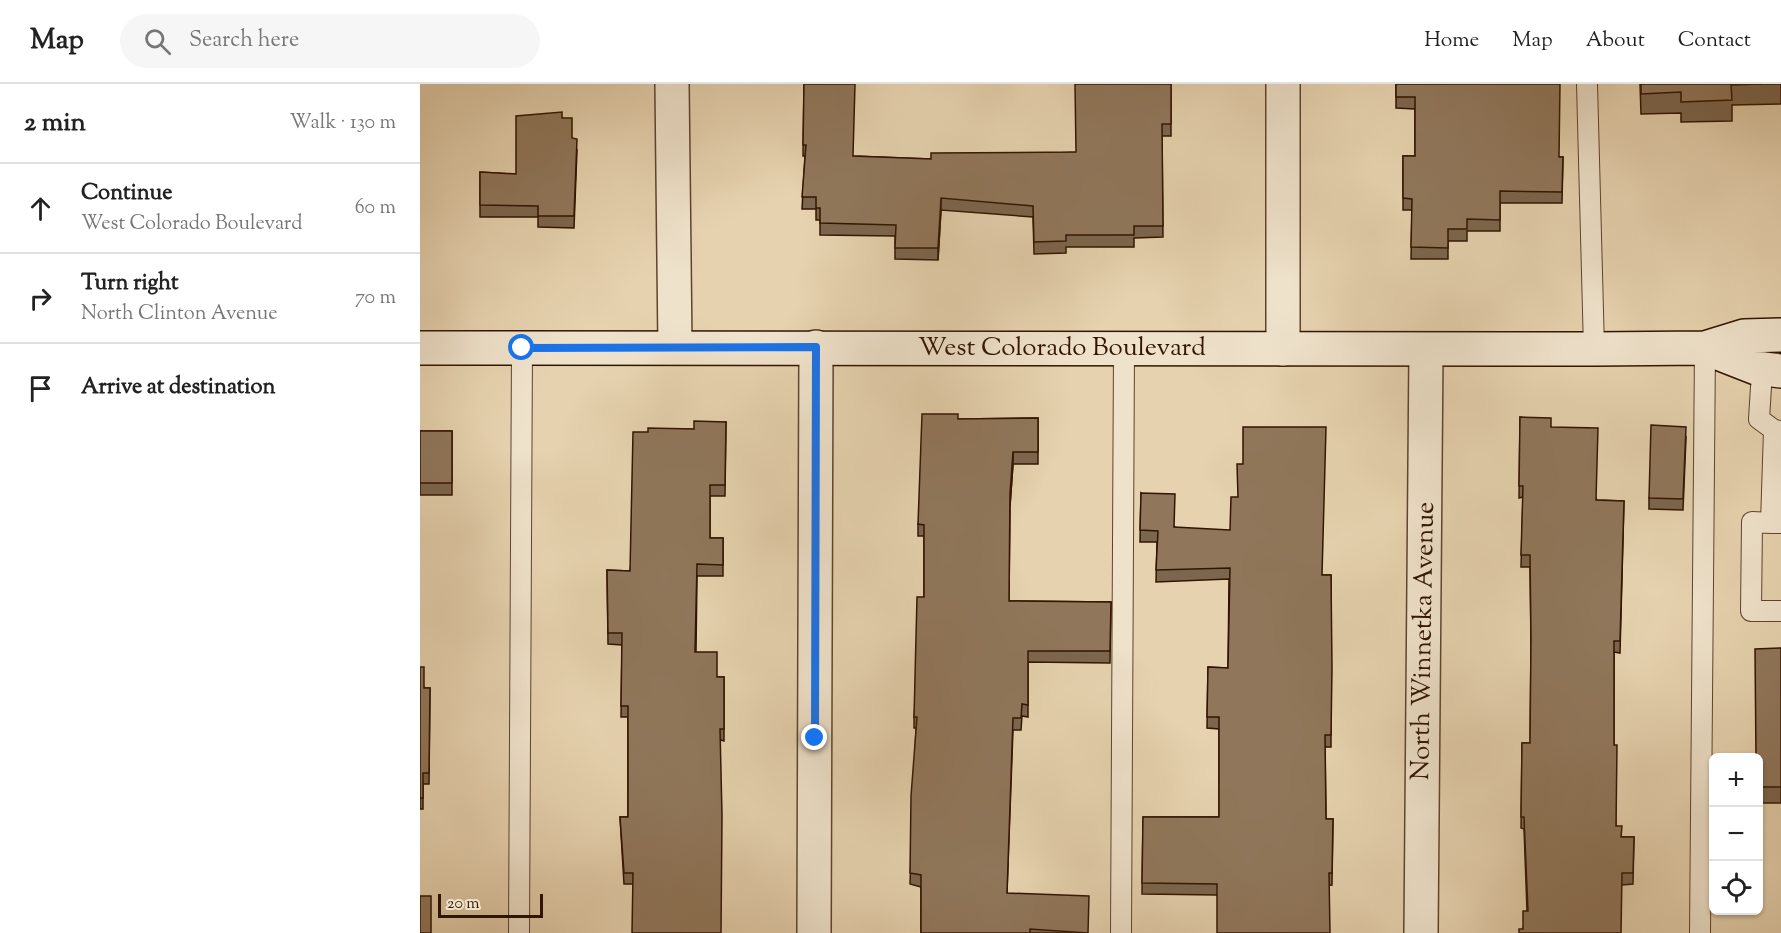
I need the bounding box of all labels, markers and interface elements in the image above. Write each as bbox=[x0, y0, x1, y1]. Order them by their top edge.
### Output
search box bbox=[120, 14, 540, 68]
text: Map bbox=[30, 21, 84, 61]
icon: search bbox=[141, 25, 174, 58]
text: Search here bbox=[189, 25, 299, 57]
text: Home bbox=[1424, 26, 1479, 56]
text: Map bbox=[1512, 26, 1553, 56]
text: About bbox=[1586, 26, 1645, 56]
text: Contact bbox=[1678, 26, 1751, 56]
text: 2 min bbox=[24, 105, 86, 142]
text: Walk · 130 m bbox=[289, 109, 396, 138]
text: Continue bbox=[81, 178, 172, 210]
icon: ahead bbox=[24, 192, 57, 225]
text: 60 m bbox=[355, 194, 396, 223]
text: West Colorado Boulevard bbox=[81, 210, 303, 239]
text: Turn right bbox=[81, 268, 178, 300]
icon: right bbox=[24, 282, 57, 315]
text: 70 m bbox=[355, 284, 396, 313]
text: North Clinton Avenue bbox=[81, 300, 278, 329]
street label: West Colorado Boulevard bbox=[918, 330, 1206, 367]
route start bbox=[508, 334, 534, 360]
icon: arrive bbox=[24, 372, 57, 405]
text: Arrive at destination bbox=[81, 372, 276, 404]
street label: North Winnetka Avenue bbox=[1403, 501, 1445, 781]
route end bbox=[801, 724, 827, 750]
map controls bbox=[1709, 753, 1763, 915]
button: + bbox=[1709, 753, 1763, 807]
button: − bbox=[1709, 807, 1763, 861]
button: locate bbox=[1709, 861, 1763, 915]
scale bar bbox=[438, 891, 543, 918]
text: 20 m bbox=[447, 893, 480, 916]

